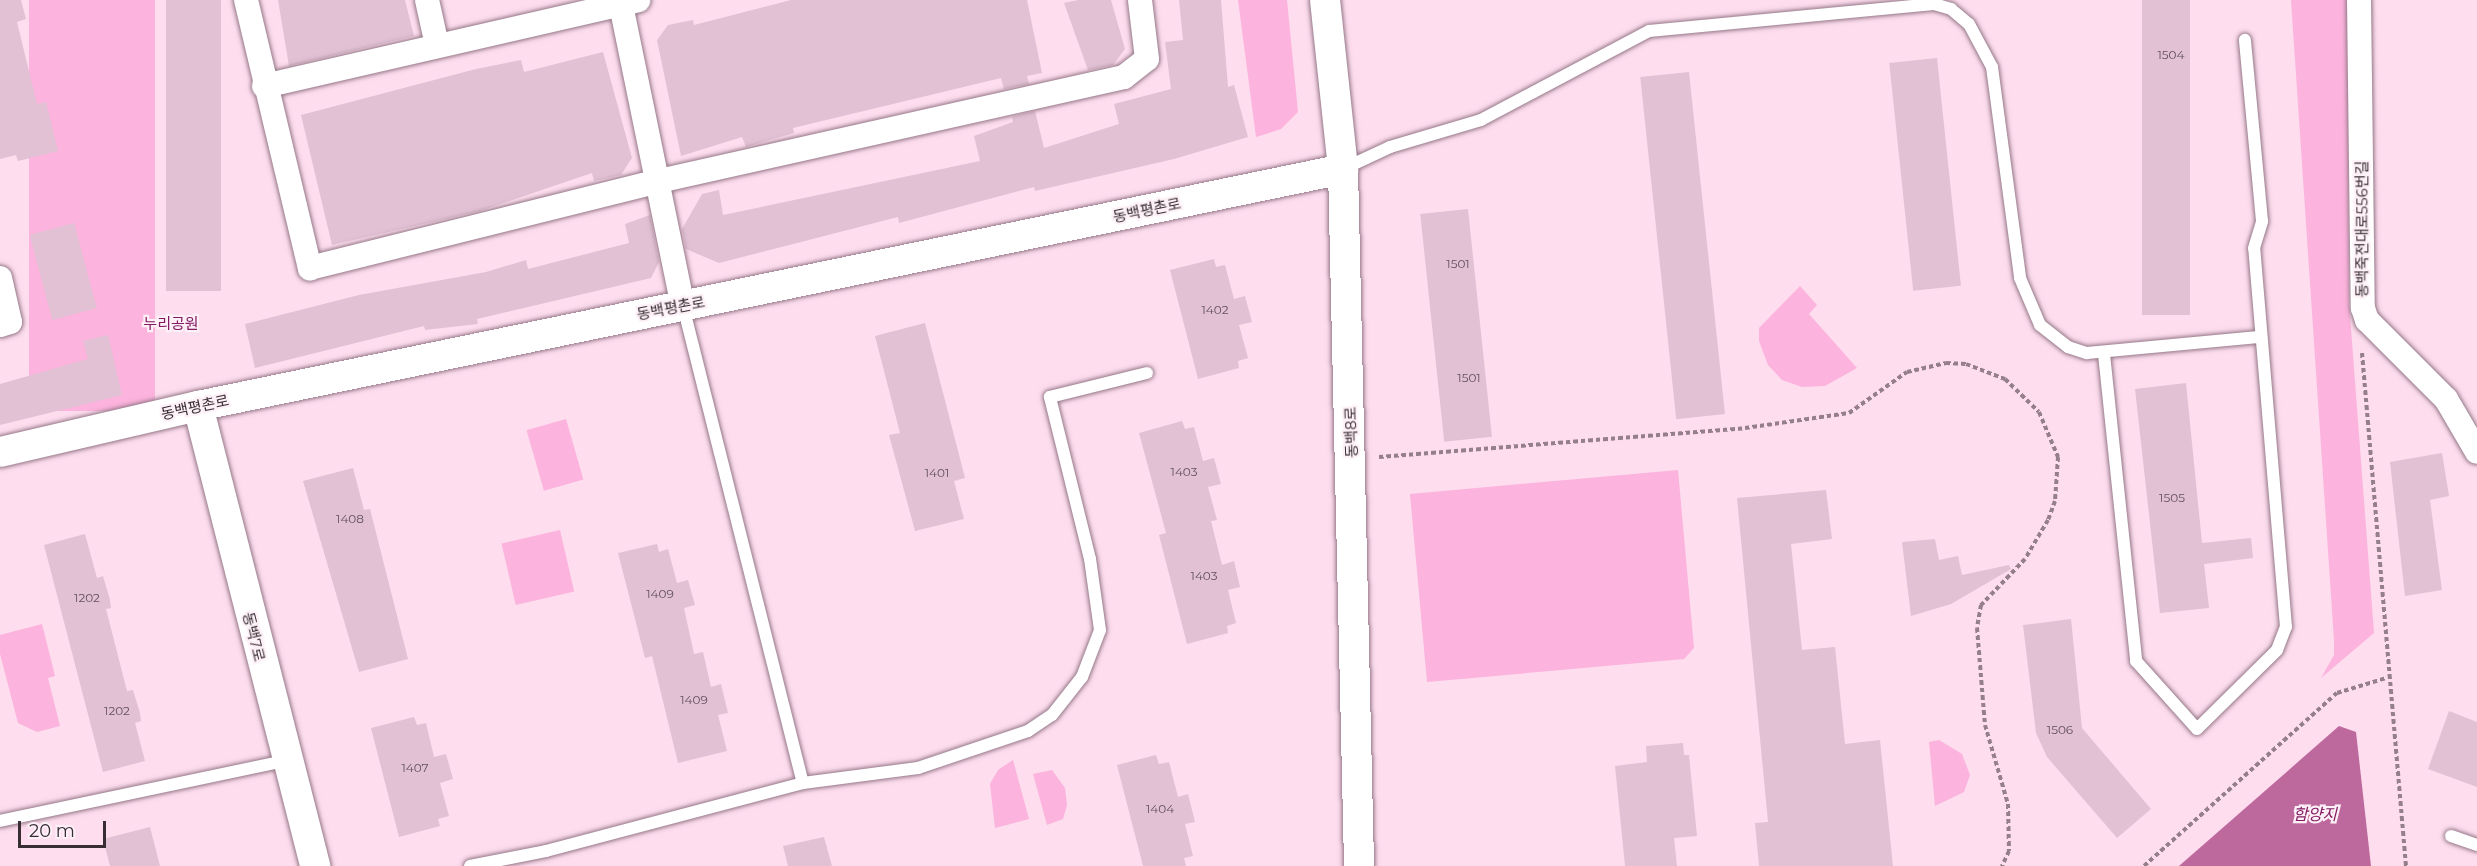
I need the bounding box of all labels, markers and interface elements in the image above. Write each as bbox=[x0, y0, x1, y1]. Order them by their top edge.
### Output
house number: 1504 bbox=[2158, 48, 2184, 62]
street label: 동백죽전대로556번길 bbox=[2353, 161, 2371, 297]
street label: 동백평촌로 bbox=[1111, 194, 1183, 226]
house number: 1501 bbox=[1446, 257, 1470, 271]
street label: 동백평촌로 bbox=[635, 293, 707, 323]
house number: 1402 bbox=[1201, 303, 1229, 317]
park label: 누리공원 bbox=[143, 315, 199, 333]
house number: 1501 bbox=[1457, 371, 1481, 385]
street label: 동백평촌로 bbox=[159, 391, 231, 423]
street label: 동백8로 bbox=[1341, 406, 1361, 458]
house number: 1403 bbox=[1171, 465, 1197, 479]
house number: 1401 bbox=[925, 466, 949, 480]
house number: 1505 bbox=[2159, 491, 2185, 505]
house number: 1408 bbox=[336, 512, 364, 526]
house number: 1403 bbox=[1191, 569, 1217, 583]
house number: 1409 bbox=[646, 587, 674, 601]
house number: 1202 bbox=[74, 591, 100, 605]
street label: 동백7로 bbox=[239, 610, 269, 664]
house number: 1409 bbox=[680, 693, 708, 707]
house number: 1202 bbox=[104, 704, 130, 718]
house number: 1506 bbox=[2047, 723, 2073, 737]
house number: 1407 bbox=[401, 761, 429, 775]
house number: 1404 bbox=[1146, 802, 1174, 816]
water label: 함양지 bbox=[2293, 805, 2337, 825]
scale bar bbox=[21, 809, 110, 847]
text: 20 m bbox=[29, 820, 75, 842]

